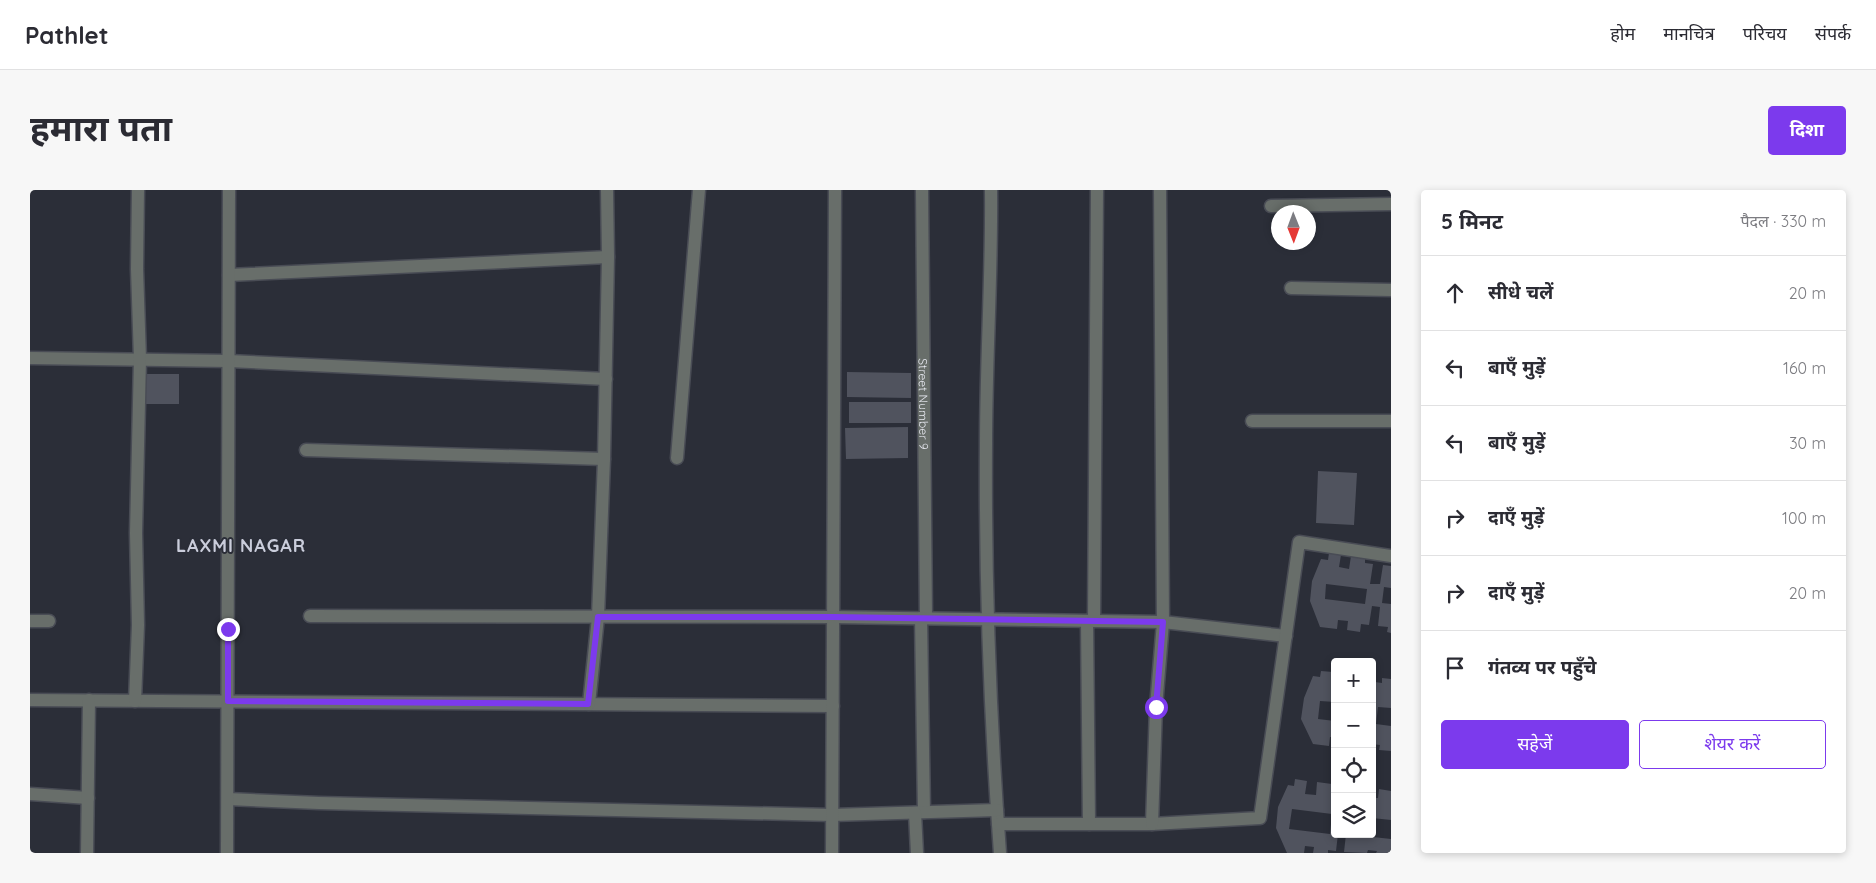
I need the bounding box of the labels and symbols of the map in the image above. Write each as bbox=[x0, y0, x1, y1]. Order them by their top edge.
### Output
north arrow bbox=[1271, 205, 1316, 250]
street label: Street Number 9 bbox=[916, 358, 932, 450]
district label: LAXMI NAGAR bbox=[176, 534, 306, 557]
route end bbox=[217, 618, 240, 641]
route start bbox=[1145, 696, 1168, 719]

